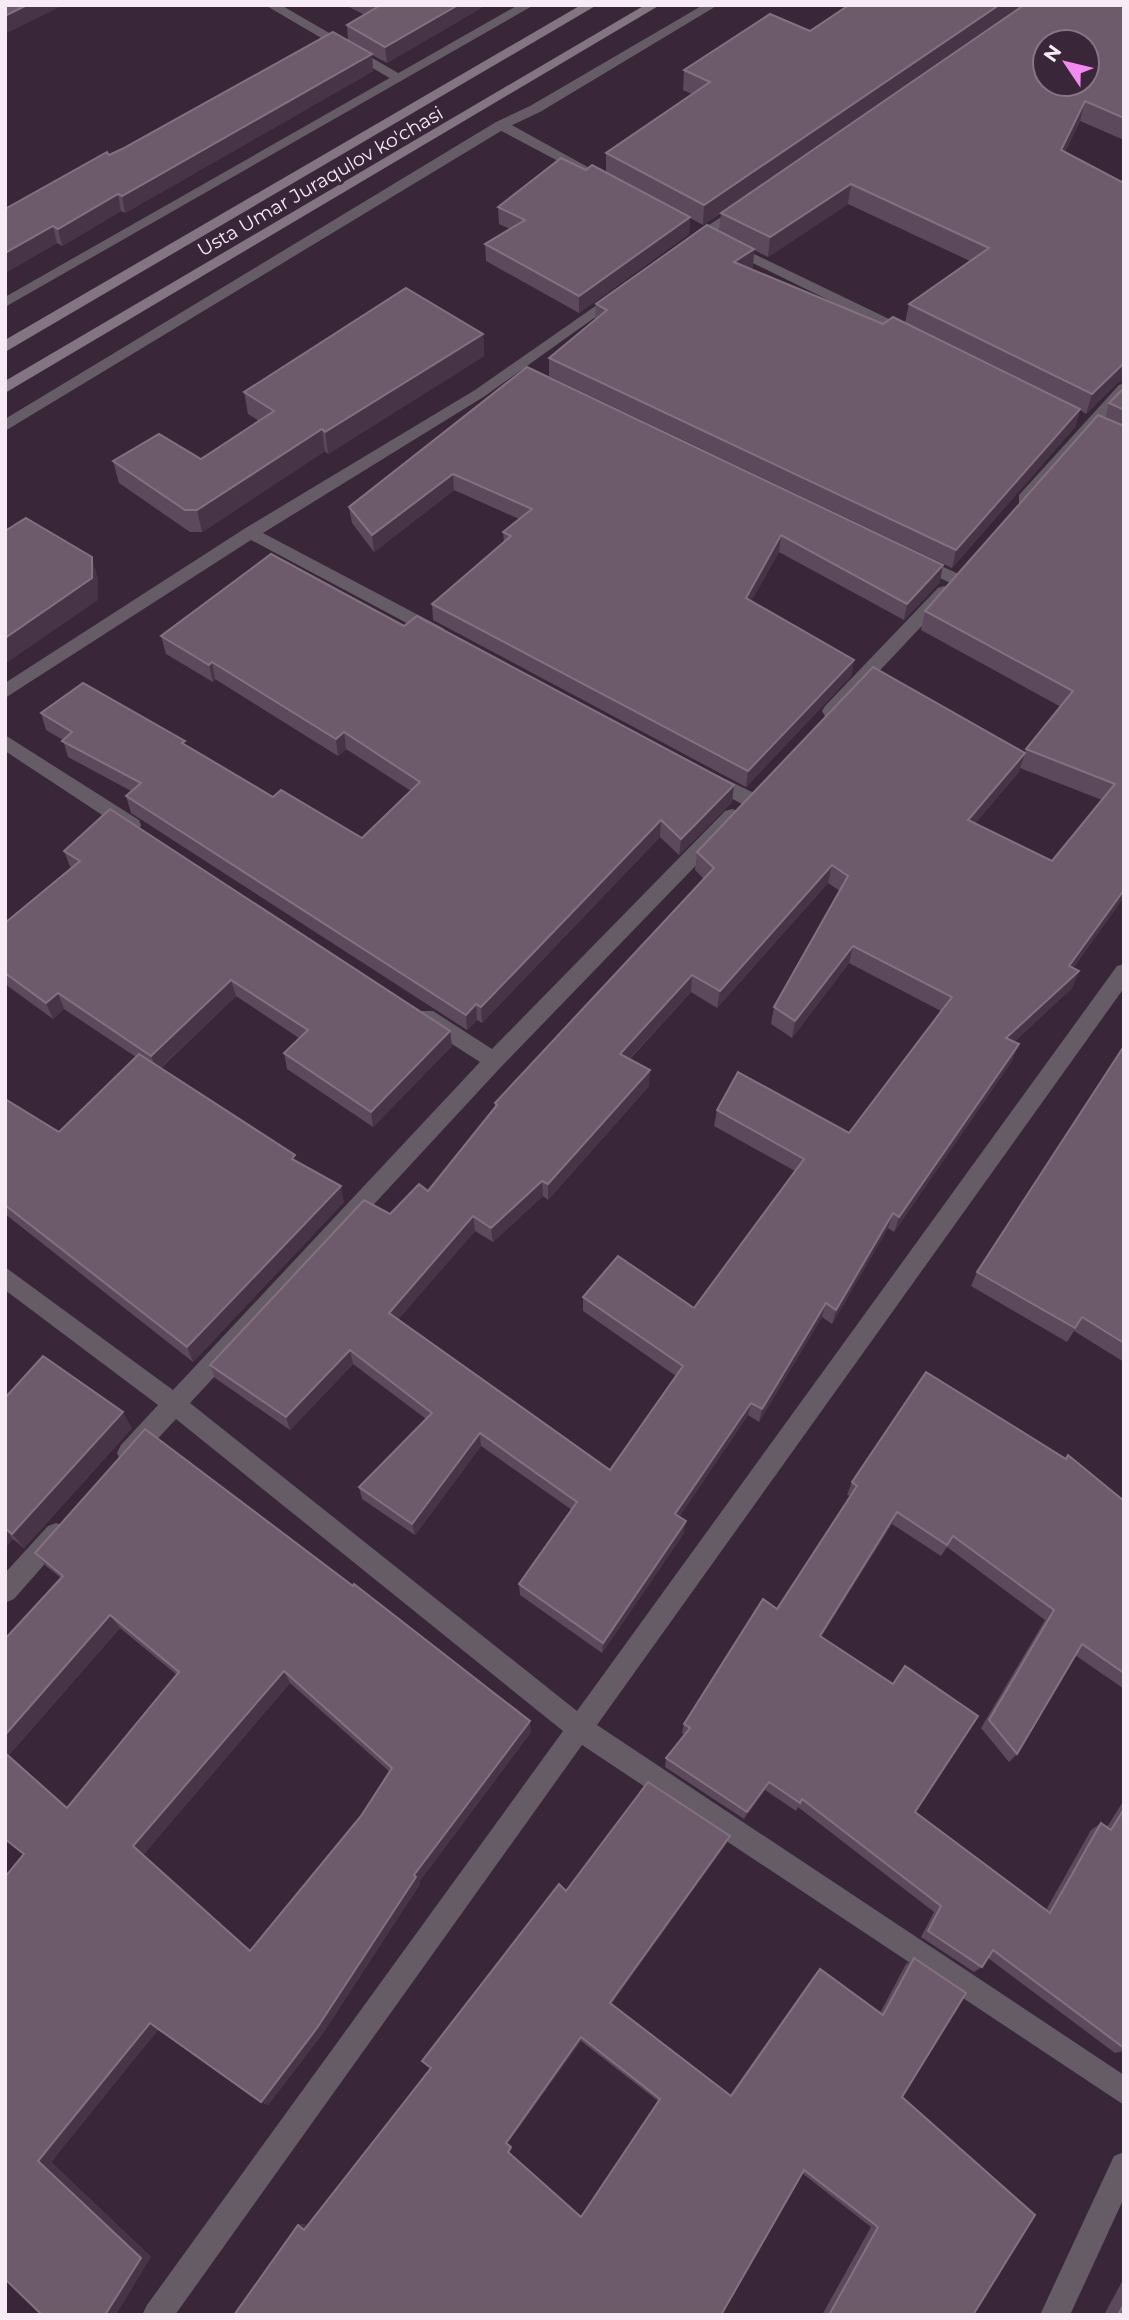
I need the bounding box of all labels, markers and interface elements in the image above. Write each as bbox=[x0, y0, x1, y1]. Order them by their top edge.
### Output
north arrow bbox=[1031, 28, 1101, 98]
text: N bbox=[1039, 41, 1066, 66]
street label: Usta Umar Juraqulov ko'chasi bbox=[193, 101, 447, 261]

